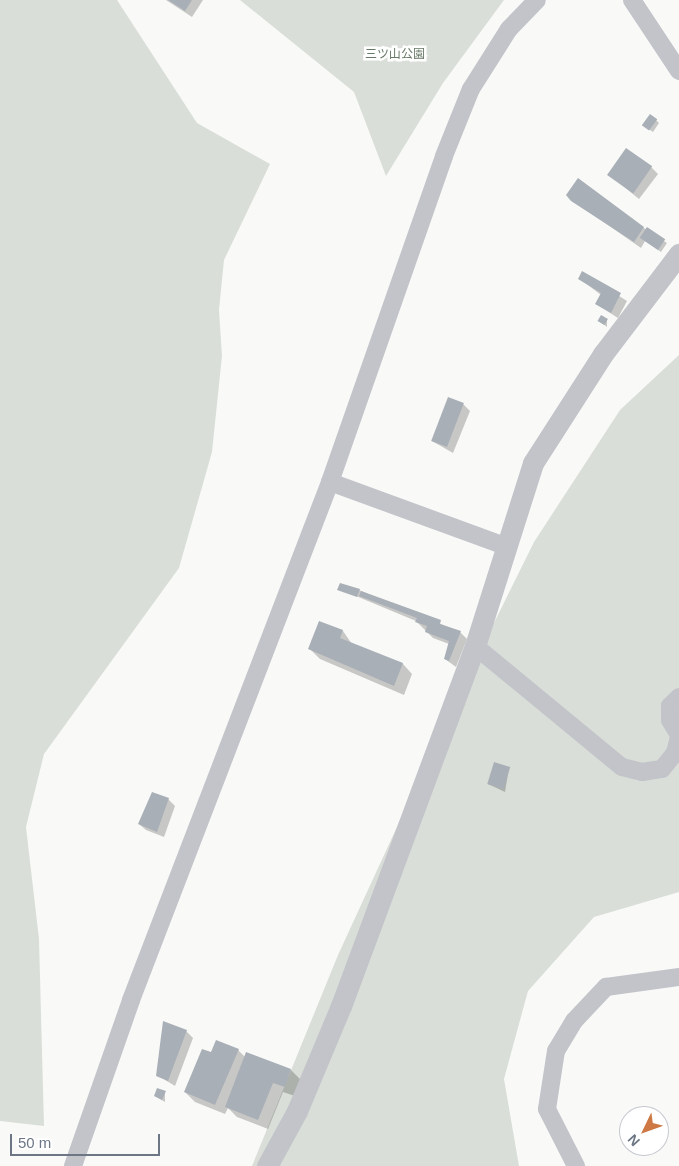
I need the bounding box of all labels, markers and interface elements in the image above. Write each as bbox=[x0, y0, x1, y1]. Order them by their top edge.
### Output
park label: 三ツ山公園 bbox=[365, 48, 425, 62]
north arrow bbox=[619, 1106, 669, 1156]
scale bar bbox=[12, 1124, 162, 1156]
text: N bbox=[624, 1131, 643, 1149]
text: 50 m bbox=[18, 1134, 51, 1151]

